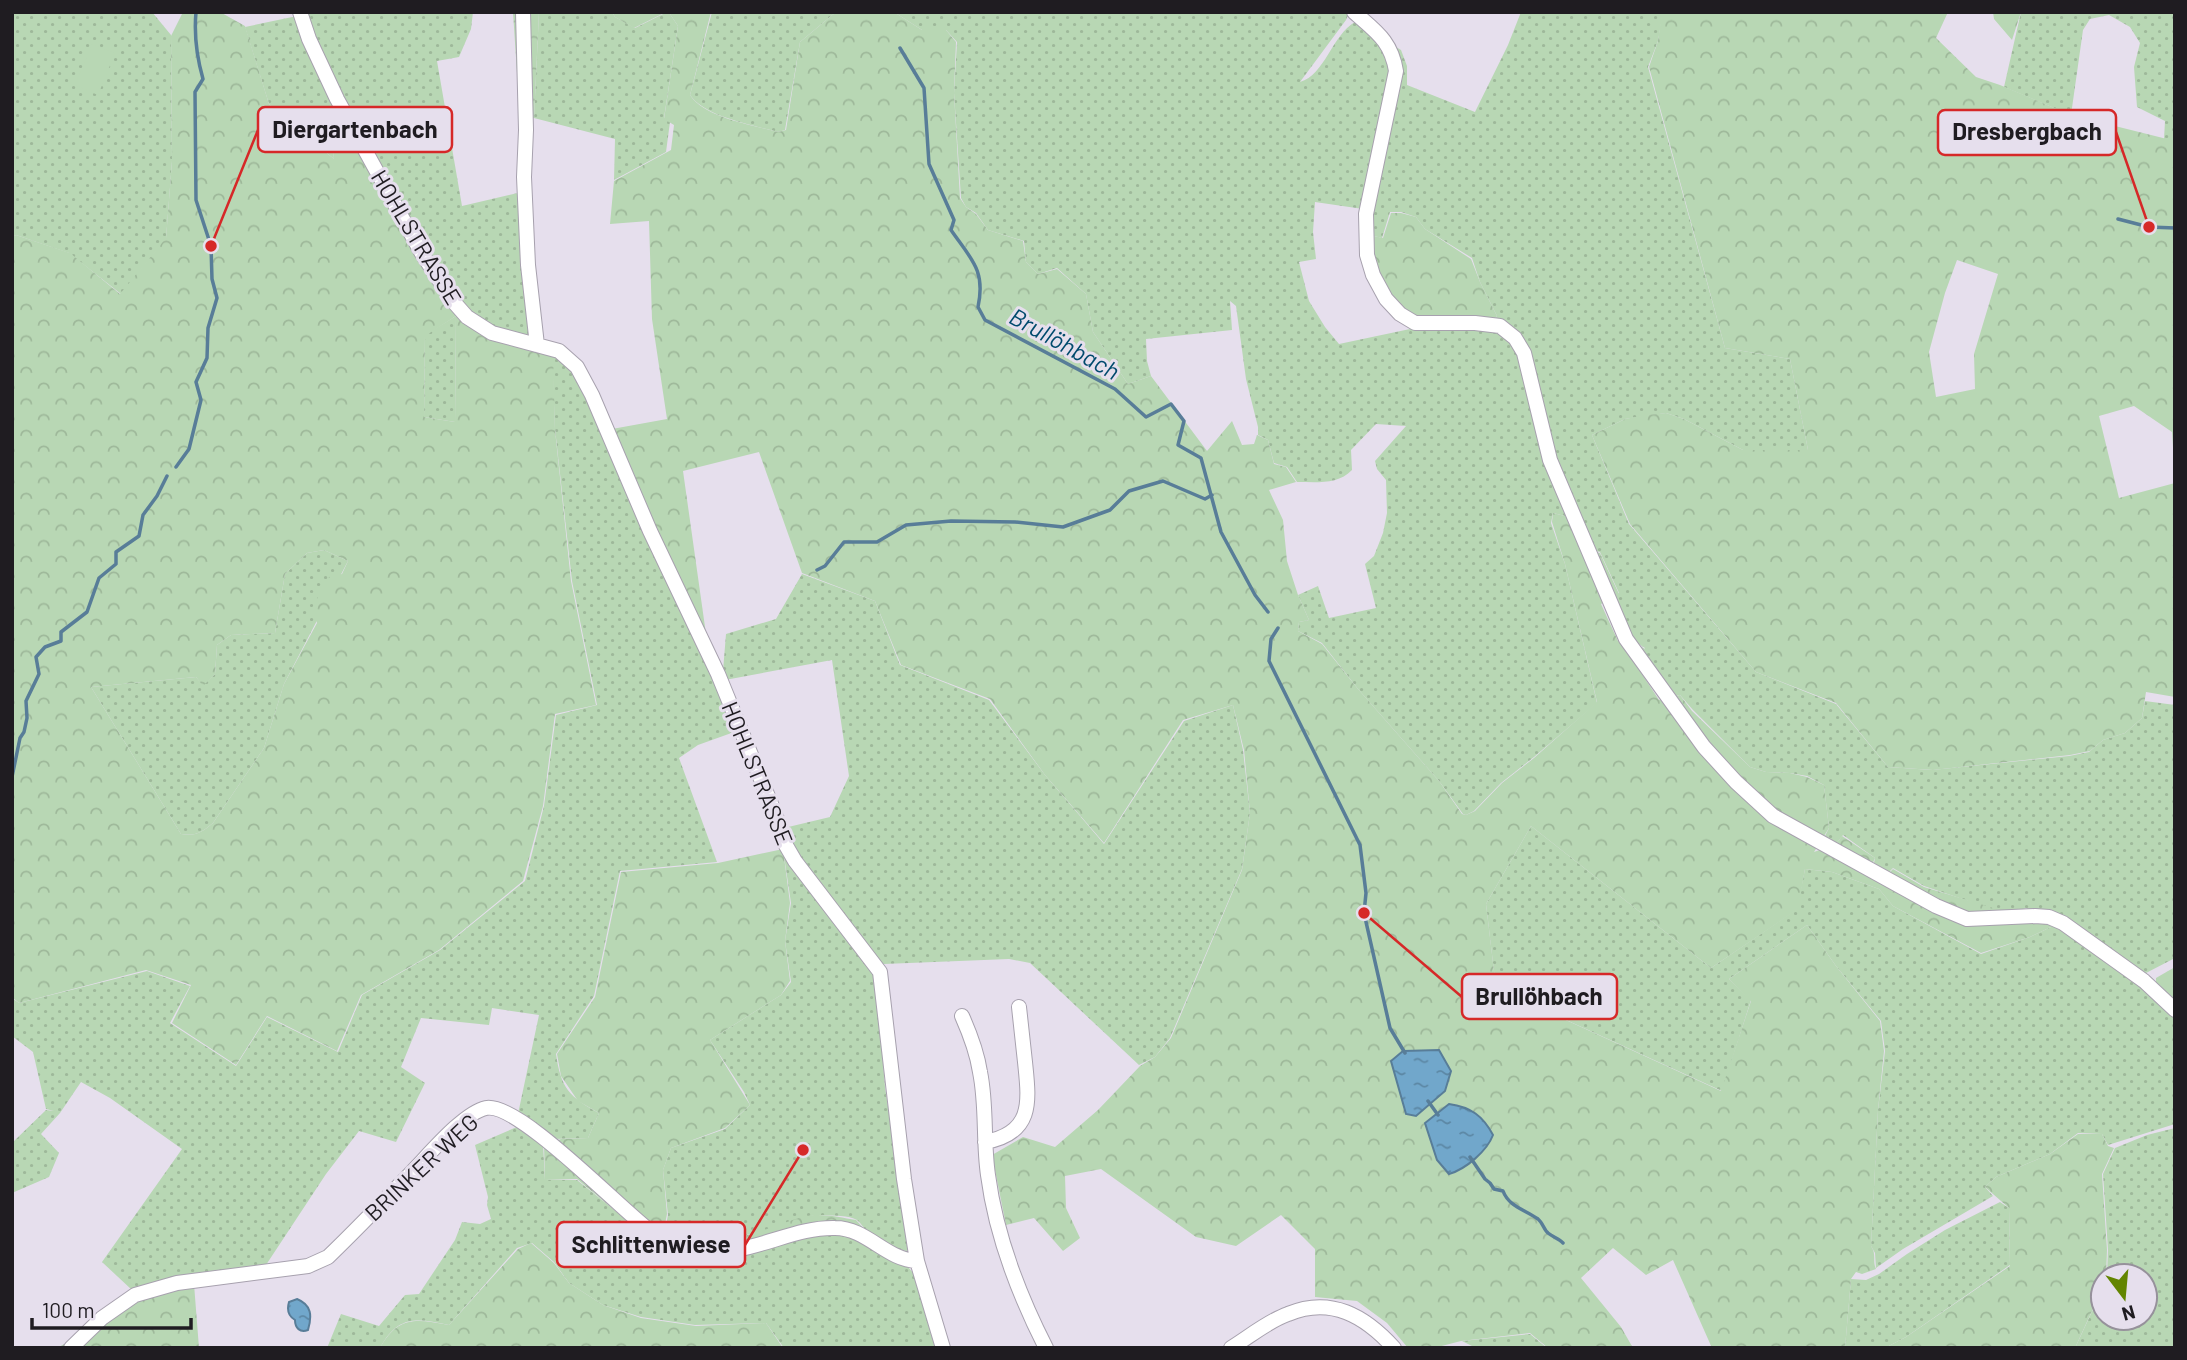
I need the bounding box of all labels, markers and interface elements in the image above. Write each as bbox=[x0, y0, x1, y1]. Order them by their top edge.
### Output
callout: Diergartenbach bbox=[258, 107, 452, 152]
callout: Dresbergbach bbox=[1938, 110, 2116, 155]
text: Diergartenbach bbox=[272, 114, 438, 143]
text: Dresbergbach bbox=[1952, 116, 2102, 145]
street label: HOHLSTRASSE bbox=[366, 164, 468, 310]
water label: Brullöhbach bbox=[1005, 301, 1125, 385]
street label: HOHLSTRASSE bbox=[716, 697, 800, 849]
callout: Brullöhbach bbox=[1462, 974, 1617, 1019]
text: Brullöhbach bbox=[1475, 981, 1603, 1010]
street label: BRINKER WEG bbox=[359, 1107, 483, 1227]
callout: Schlittenwiese bbox=[557, 1222, 745, 1267]
text: Schlittenwiese bbox=[571, 1229, 731, 1258]
north arrow bbox=[2089, 1262, 2159, 1332]
scale bar bbox=[32, 1286, 191, 1330]
text: 100 m bbox=[42, 1297, 95, 1322]
text: N bbox=[2120, 1301, 2138, 1327]

